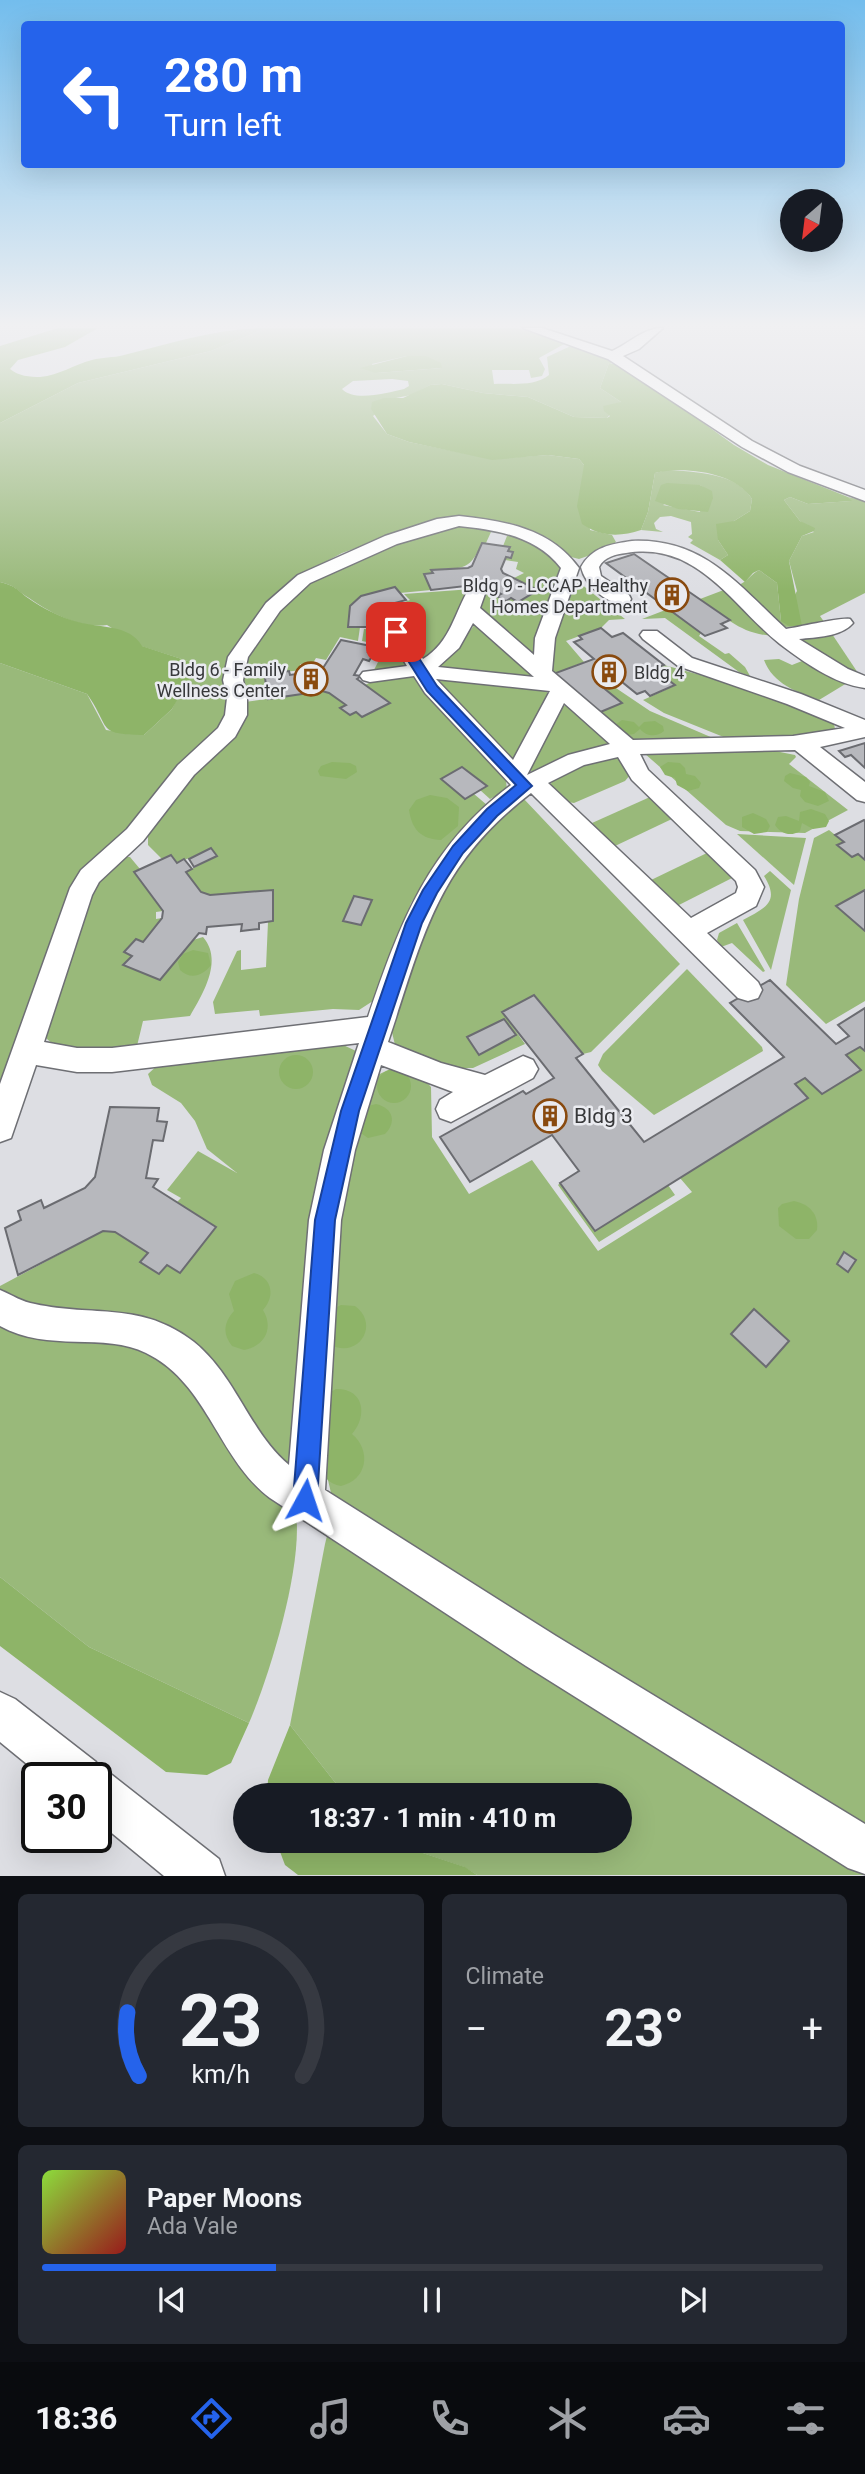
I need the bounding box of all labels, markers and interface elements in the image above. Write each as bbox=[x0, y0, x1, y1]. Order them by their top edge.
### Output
text: 280 m bbox=[164, 47, 303, 104]
icon: left bbox=[49, 49, 140, 140]
text: Turn left bbox=[164, 106, 282, 144]
north arrow bbox=[780, 189, 844, 252]
map controls bbox=[780, 189, 843, 252]
place label: Bldg 9 - LCCAP Healthy Homes Department bbox=[463, 575, 648, 617]
building icon: Bldg 9 - LCCAP Healthy Homes Department bbox=[653, 576, 691, 614]
pin bbox=[366, 602, 426, 662]
icon: arrive bbox=[377, 613, 415, 651]
building icon: Bldg 4 bbox=[590, 653, 628, 691]
place label: Bldg 6 - Family Wellness Center bbox=[157, 659, 286, 701]
building icon: Bldg 6 - Family Wellness Center bbox=[292, 660, 330, 698]
place label: Bldg 4 bbox=[634, 662, 684, 683]
building icon: Bldg 3 bbox=[531, 1097, 569, 1135]
place label: Bldg 3 bbox=[574, 1104, 633, 1128]
position arrow bbox=[268, 1463, 342, 1537]
speed limit sign: 30 bbox=[21, 1762, 112, 1853]
text: 18:37 · 1 min · 410 m bbox=[309, 1803, 556, 1833]
text: Climate bbox=[466, 1963, 544, 1990]
text: 23 bbox=[179, 1979, 263, 2065]
text: 23° bbox=[604, 1998, 684, 2059]
text: − bbox=[466, 2007, 487, 2051]
text: + bbox=[801, 2007, 823, 2051]
text: km/h bbox=[191, 2060, 250, 2089]
text: Paper Moons bbox=[147, 2183, 302, 2213]
text: Ada Vale bbox=[147, 2213, 238, 2240]
icon: previous bbox=[153, 2281, 191, 2319]
icon: pause bbox=[413, 2281, 451, 2319]
icon: next bbox=[674, 2281, 712, 2319]
icon: directions bbox=[187, 2394, 236, 2443]
icon: music bbox=[306, 2394, 355, 2443]
icon: phone bbox=[425, 2394, 474, 2443]
icon: climate bbox=[543, 2394, 592, 2443]
icon: car bbox=[662, 2394, 711, 2443]
icon: filters bbox=[781, 2394, 830, 2443]
text: 18:36 bbox=[35, 2399, 117, 2437]

